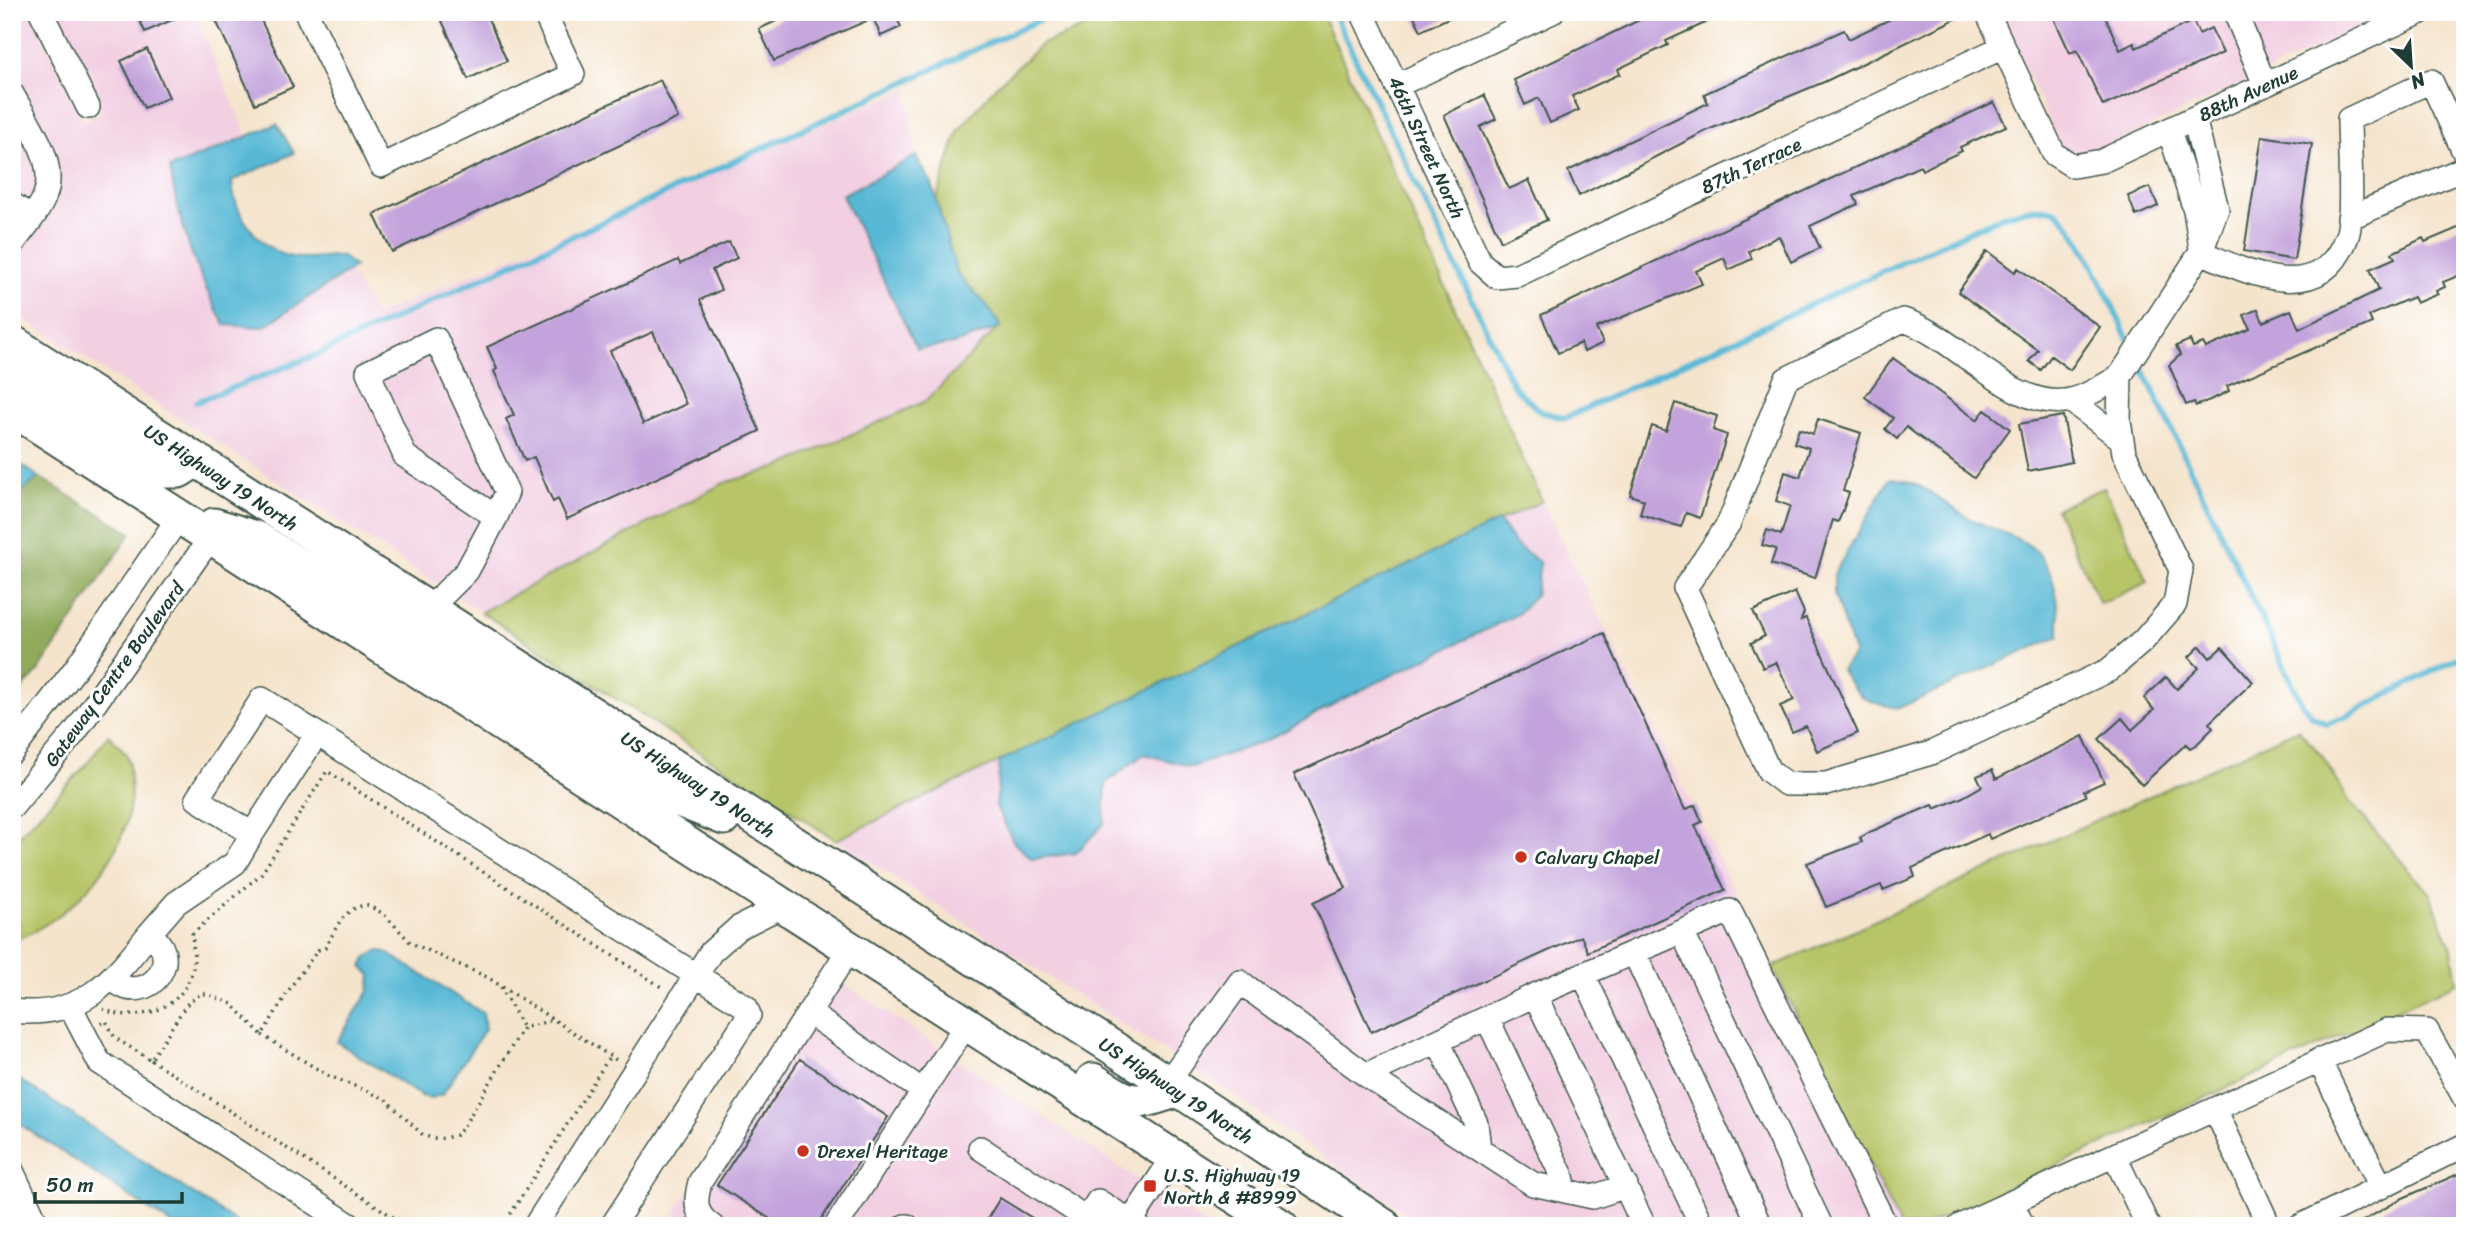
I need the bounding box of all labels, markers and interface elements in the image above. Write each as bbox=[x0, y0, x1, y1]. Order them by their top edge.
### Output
north arrow bbox=[2376, 32, 2446, 102]
street label: 88th Avenue bbox=[2193, 56, 2304, 131]
text: N bbox=[2404, 63, 2432, 99]
street label: 46th Street North bbox=[1379, 70, 1474, 224]
street label: 87th Terrace bbox=[1695, 128, 1807, 203]
street label: US Highway 19 North bbox=[137, 415, 305, 540]
street label: Gateway Centre Boulevard bbox=[36, 573, 194, 774]
street label: US Highway 19 North bbox=[614, 722, 782, 847]
place label: Calvary Chapel bbox=[1535, 841, 1660, 874]
marker: Calvary Chapel bbox=[1513, 849, 1529, 865]
street label: US Highway 19 North bbox=[1092, 1028, 1260, 1153]
place label: Drexel Heritage bbox=[817, 1135, 948, 1168]
marker: Drexel Heritage bbox=[795, 1143, 811, 1159]
place label: U.S. Highway 19 North & #8999 bbox=[1164, 1159, 1300, 1214]
scale bar bbox=[35, 1161, 182, 1205]
text: 50 m bbox=[46, 1166, 94, 1204]
marker: U.S. Highway 19 North & #8999 bbox=[1142, 1178, 1158, 1194]

